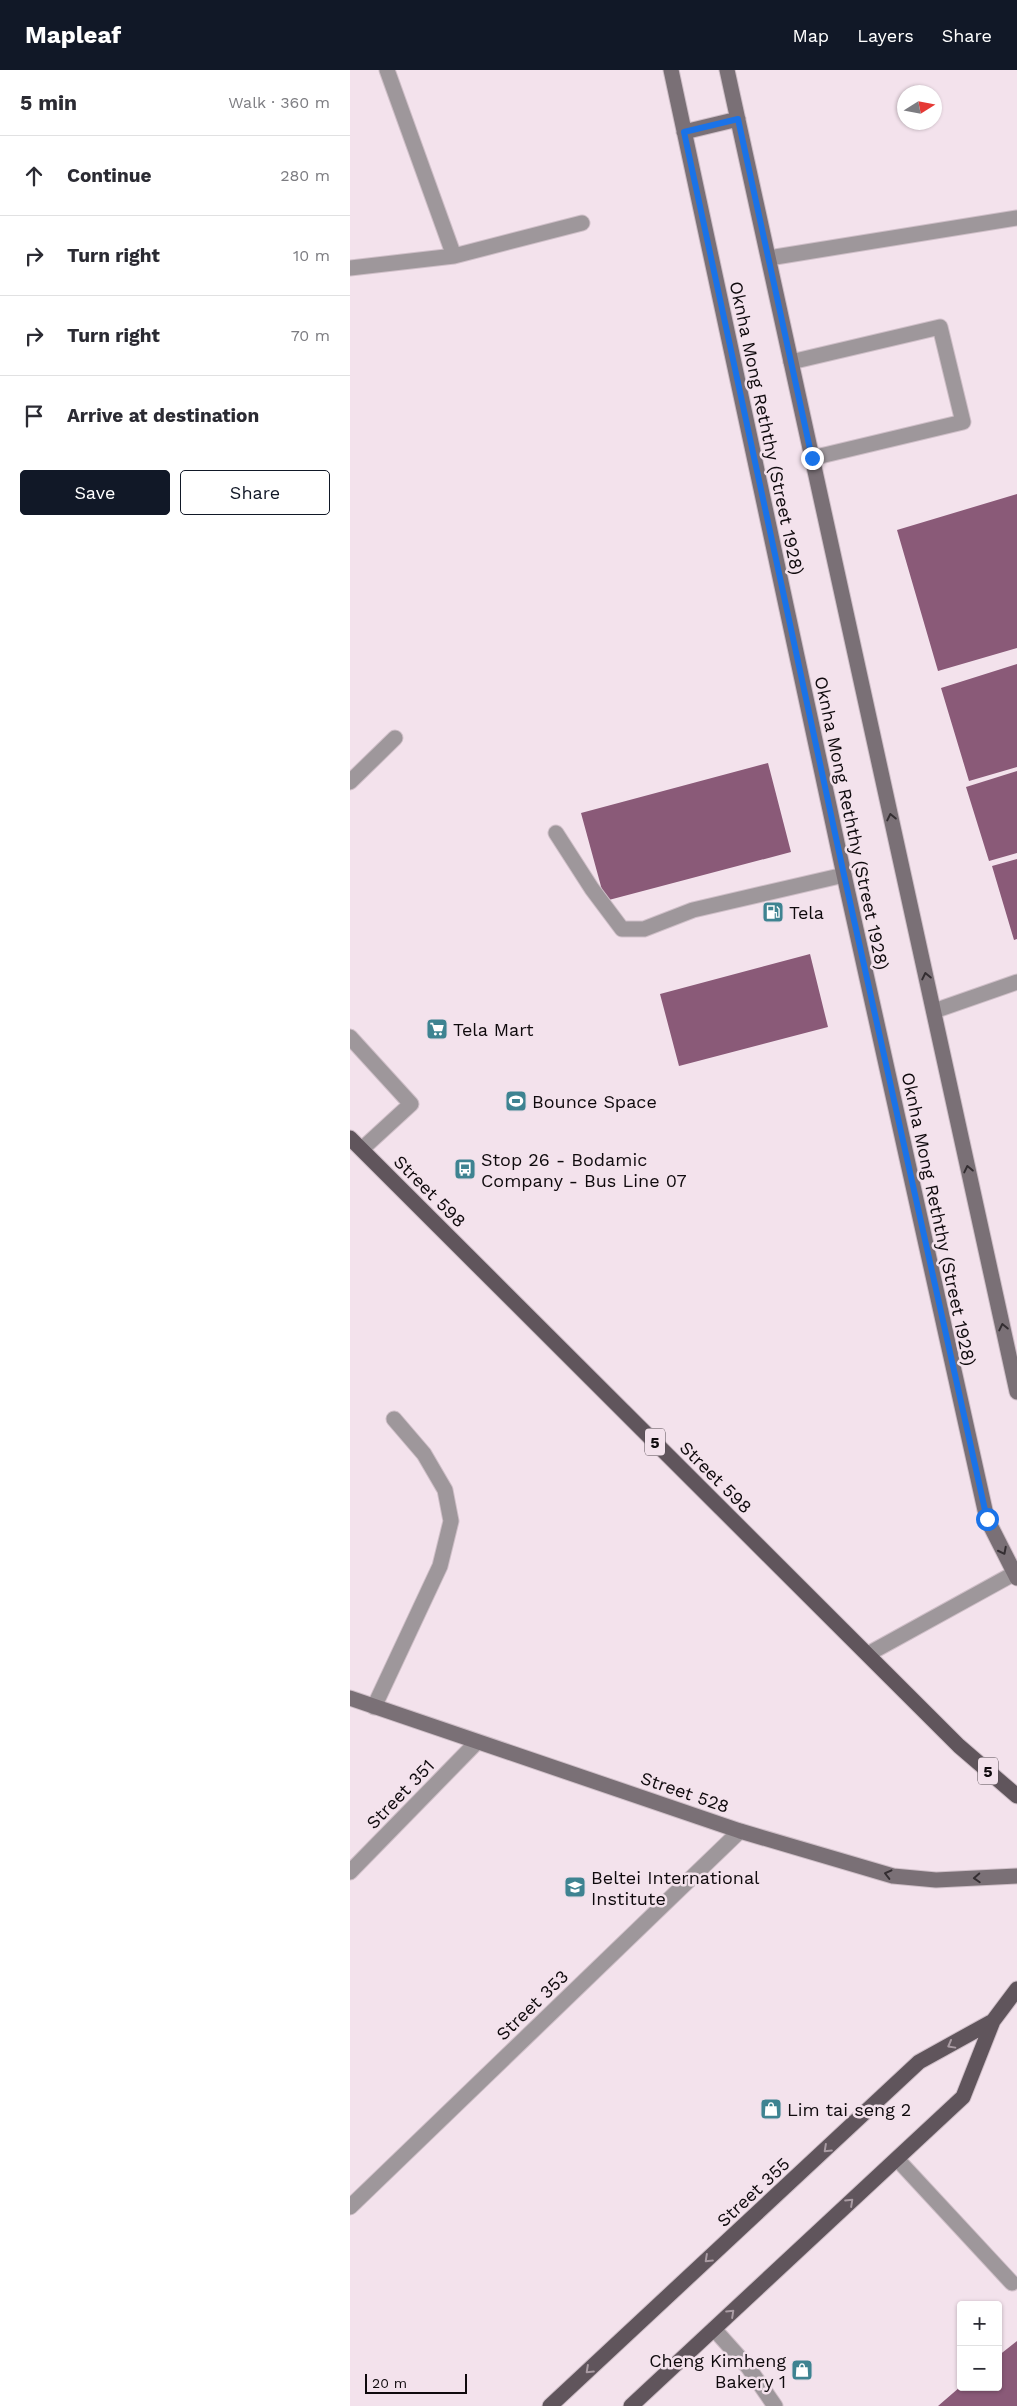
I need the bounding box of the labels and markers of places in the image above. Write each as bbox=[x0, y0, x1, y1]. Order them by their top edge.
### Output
fuel station icon: Tela bbox=[761, 900, 785, 924]
place label: Tela bbox=[789, 902, 824, 923]
supermarket icon: Tela Mart bbox=[425, 1017, 449, 1041]
place label: Tela Mart bbox=[453, 1019, 534, 1040]
sports icon: Bounce Space bbox=[504, 1089, 528, 1113]
place label: Bounce Space bbox=[532, 1091, 657, 1112]
place label: Stop 26 - Bodamic Company - Bus Line 07 bbox=[481, 1149, 687, 1191]
bus stop icon: Stop 26 - Bodamic Company - Bus Line 07 bbox=[453, 1157, 477, 1181]
place label: Beltei International Institute bbox=[591, 1867, 760, 1909]
school or university icon: Beltei International Institute bbox=[563, 1875, 587, 1899]
shop icon: Lim tai seng 2 bbox=[759, 2097, 783, 2121]
place label: Lim tai seng 2 bbox=[787, 2099, 911, 2120]
place label: Cheng Kimheng Bakery 1 bbox=[649, 2350, 786, 2392]
shop icon: Cheng Kimheng Bakery 1 bbox=[790, 2358, 814, 2382]

